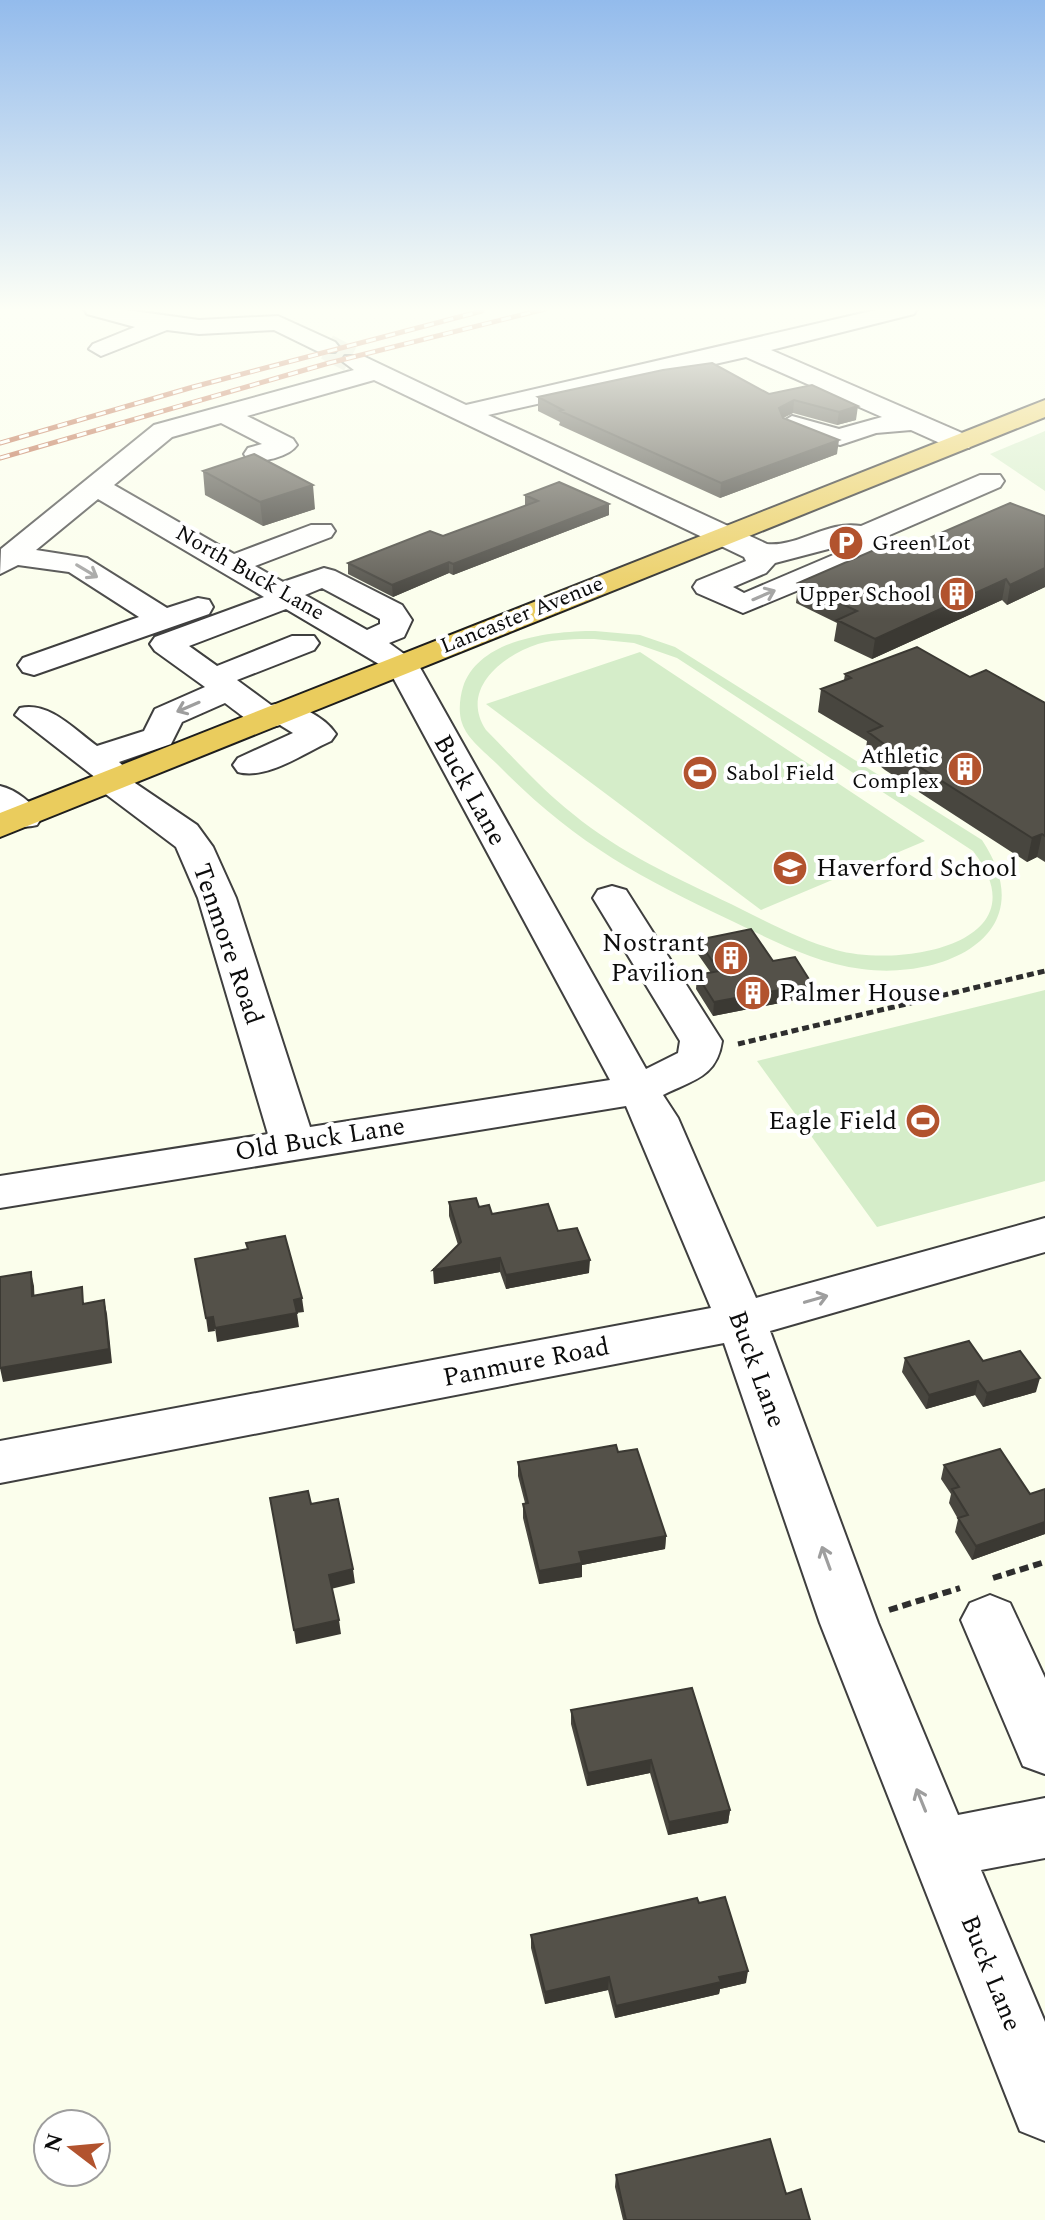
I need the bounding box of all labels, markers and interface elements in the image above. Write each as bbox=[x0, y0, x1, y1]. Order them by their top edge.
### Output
street label: North Buck Lane bbox=[169, 517, 331, 629]
parking icon: Green Lot bbox=[827, 524, 865, 562]
place label: Green Lot bbox=[872, 527, 971, 560]
one-way arrow bbox=[75, 563, 98, 579]
street label: Lancaster Avenue bbox=[435, 567, 609, 663]
building icon: Upper School bbox=[938, 575, 976, 613]
place label: Upper School bbox=[798, 578, 931, 611]
one-way arrow bbox=[752, 586, 776, 601]
one-way arrow bbox=[176, 700, 201, 715]
street label: Buck Lane bbox=[423, 727, 517, 853]
place label: Athletic Complex bbox=[852, 740, 939, 798]
building icon: Athletic Complex bbox=[946, 750, 984, 788]
sports icon: Sabol Field bbox=[681, 754, 719, 792]
place label: Sabol Field bbox=[726, 757, 835, 790]
place label: Haverford School bbox=[816, 848, 1017, 888]
school or university icon: Haverford School bbox=[771, 849, 809, 887]
street label: Tenmore Road bbox=[182, 858, 274, 1030]
place label: Nostrant Pavilion bbox=[602, 923, 705, 993]
building icon: Nostrant Pavilion bbox=[712, 939, 750, 977]
place label: Palmer House bbox=[779, 973, 941, 1013]
building icon: Palmer House bbox=[734, 974, 772, 1012]
place label: Eagle Field bbox=[768, 1101, 897, 1141]
sports icon: Eagle Field bbox=[904, 1102, 942, 1140]
street label: Old Buck Lane bbox=[232, 1106, 408, 1172]
one-way arrow bbox=[802, 1291, 828, 1306]
street label: Buck Lane bbox=[717, 1305, 797, 1433]
street label: Panmure Road bbox=[439, 1326, 613, 1398]
one-way arrow bbox=[817, 1546, 832, 1571]
one-way arrow bbox=[913, 1788, 927, 1813]
street label: Buck Lane bbox=[950, 1909, 1032, 2037]
north arrow bbox=[32, 2108, 112, 2188]
text: N bbox=[36, 2130, 73, 2156]

